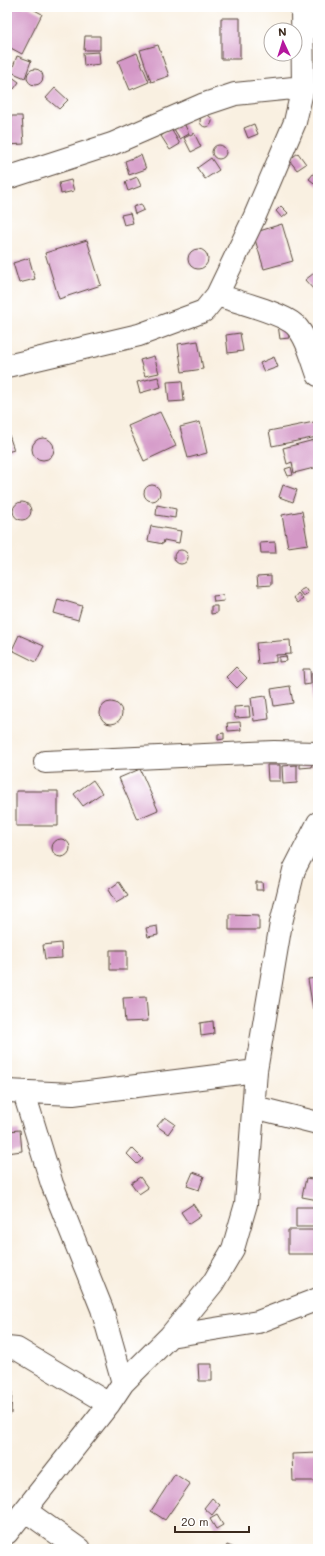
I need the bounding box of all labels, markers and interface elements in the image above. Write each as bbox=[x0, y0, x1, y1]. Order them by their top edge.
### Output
north arrow bbox=[263, 22, 303, 62]
text: N bbox=[278, 24, 287, 39]
scale bar bbox=[175, 1508, 249, 1534]
text: 20 m bbox=[181, 1513, 209, 1529]

